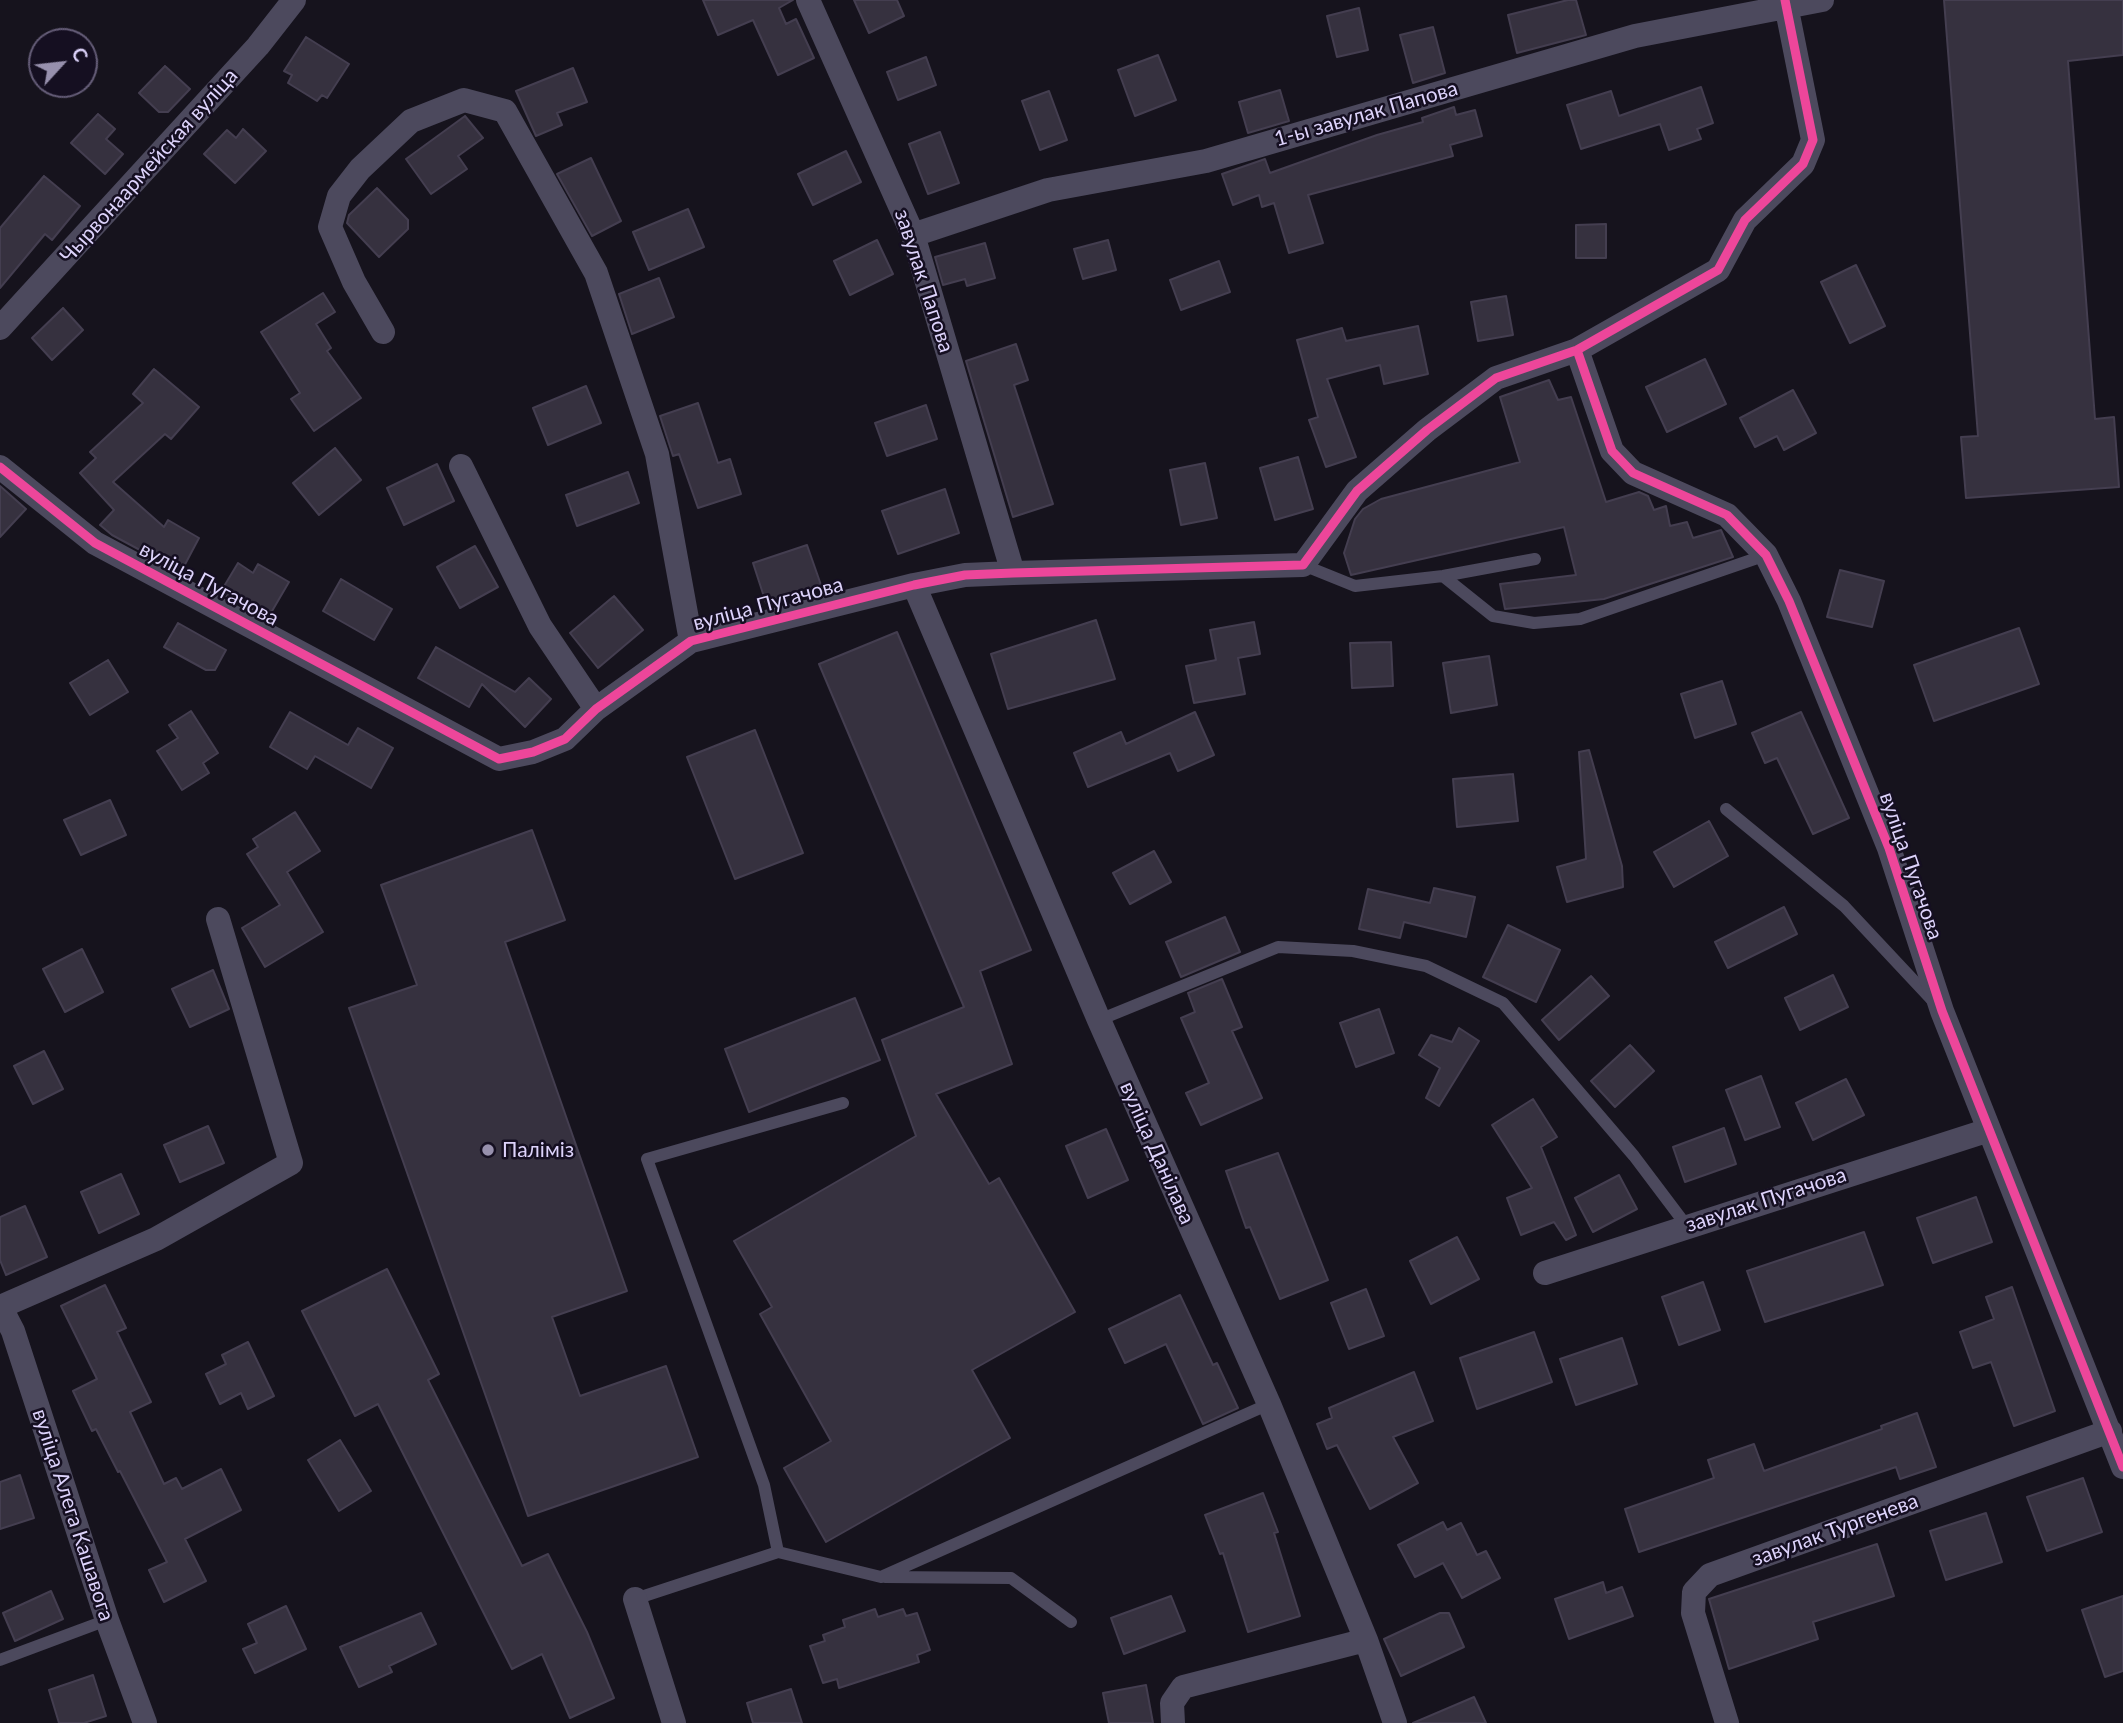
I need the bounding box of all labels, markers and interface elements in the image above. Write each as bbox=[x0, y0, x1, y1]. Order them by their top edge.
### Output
north arrow bbox=[28, 28, 98, 98]
text: С bbox=[67, 43, 93, 65]
street label: Чырвонаармейская вуліца bbox=[55, 64, 243, 268]
street label: 1-ы завулак Папова bbox=[1271, 76, 1461, 152]
street label: завулак Папова bbox=[889, 206, 959, 356]
street label: вуліца Пугачова bbox=[135, 537, 283, 631]
street label: вуліца Пугачова bbox=[690, 572, 846, 636]
street label: вуліца Пугачова bbox=[1874, 789, 1948, 943]
street label: вуліца Данілава bbox=[1114, 1078, 1200, 1228]
place label: Паліміз bbox=[502, 1137, 574, 1163]
marker: Паліміз bbox=[480, 1142, 496, 1158]
street label: завулак Пугачова bbox=[1682, 1162, 1850, 1238]
street label: вуліца Алега Кашавога bbox=[27, 1406, 119, 1624]
street label: завулак Тургенева bbox=[1748, 1488, 1922, 1572]

